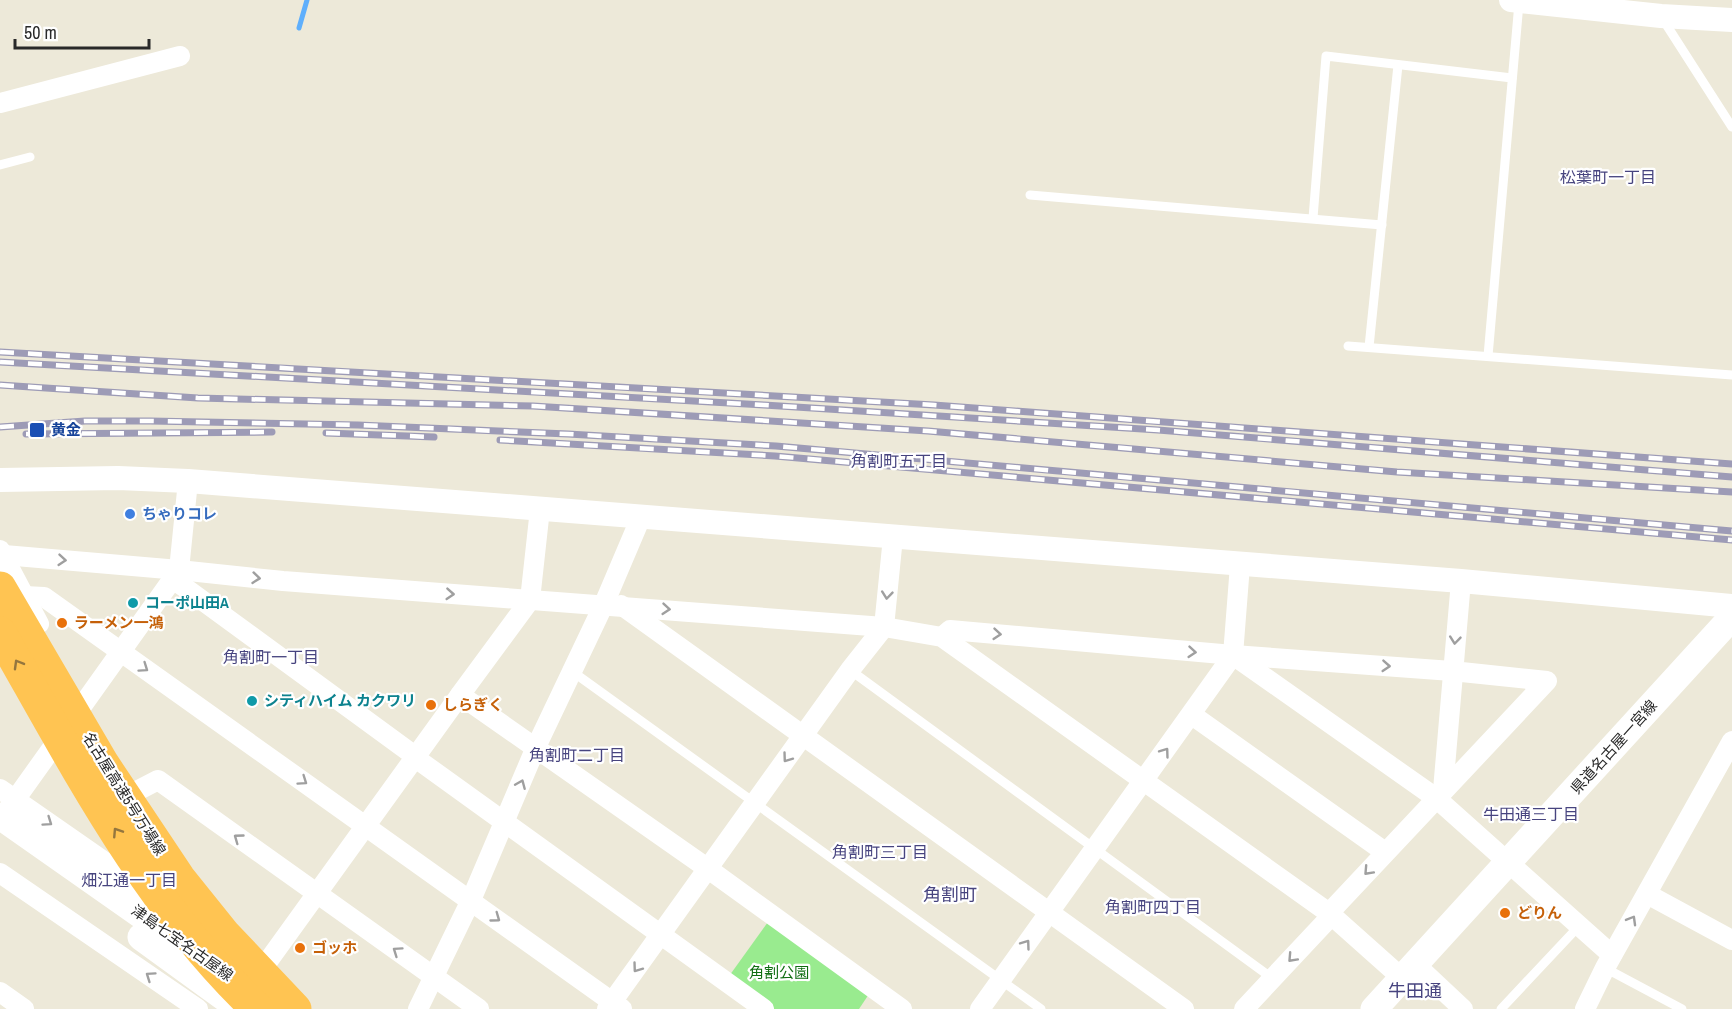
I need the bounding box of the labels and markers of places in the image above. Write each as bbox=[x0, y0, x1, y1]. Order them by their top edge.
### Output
place label: 黄金 bbox=[51, 419, 81, 440]
marker: 黄金 bbox=[28, 421, 46, 439]
place label: ちゃりコレ bbox=[142, 503, 217, 524]
marker: ちゃりコレ bbox=[123, 507, 137, 521]
place label: コーポ山田A bbox=[145, 592, 229, 613]
marker: コーポ山田A bbox=[126, 596, 140, 610]
place label: ラーメン一鴻 bbox=[74, 612, 163, 633]
marker: ラーメン一鴻 bbox=[55, 616, 69, 630]
place label: シティハイム カクワリ bbox=[264, 690, 416, 711]
marker: シティハイム カクワリ bbox=[245, 694, 259, 708]
place label: しらぎく bbox=[443, 694, 503, 715]
marker: しらぎく bbox=[424, 698, 438, 712]
place label: どりん bbox=[1517, 902, 1562, 923]
marker: どりん bbox=[1498, 906, 1512, 920]
place label: ゴッホ bbox=[312, 937, 357, 958]
marker: ゴッホ bbox=[293, 941, 307, 955]

